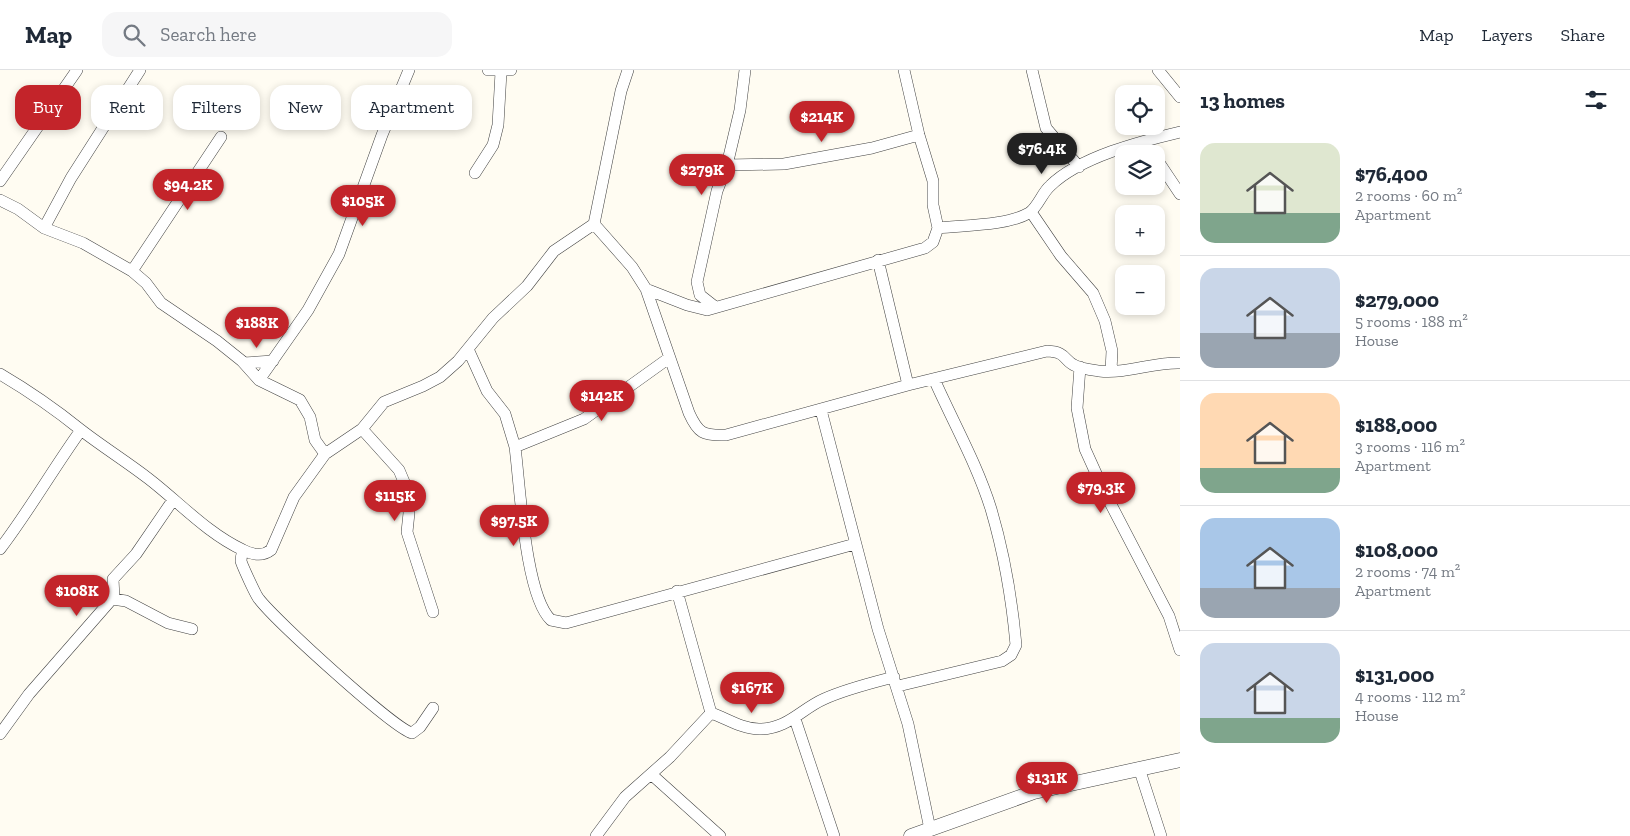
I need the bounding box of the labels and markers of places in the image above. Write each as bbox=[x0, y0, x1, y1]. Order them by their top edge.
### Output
pin: $214K bbox=[787, 100, 857, 143]
pin: $76.4K bbox=[1001, 132, 1083, 175]
pin: $279K bbox=[667, 154, 737, 196]
pin: $94.2K bbox=[147, 168, 229, 211]
pin: $105K bbox=[328, 184, 398, 227]
pin: $188K bbox=[222, 306, 292, 349]
pin: $142K bbox=[567, 380, 637, 422]
pin: $79.3K bbox=[1060, 472, 1142, 514]
pin: $115K bbox=[360, 480, 430, 522]
pin: $97.5K bbox=[473, 504, 555, 547]
pin: $108K bbox=[42, 574, 112, 617]
pin: $167K bbox=[717, 672, 787, 714]
pin: $131K bbox=[1012, 762, 1082, 804]

